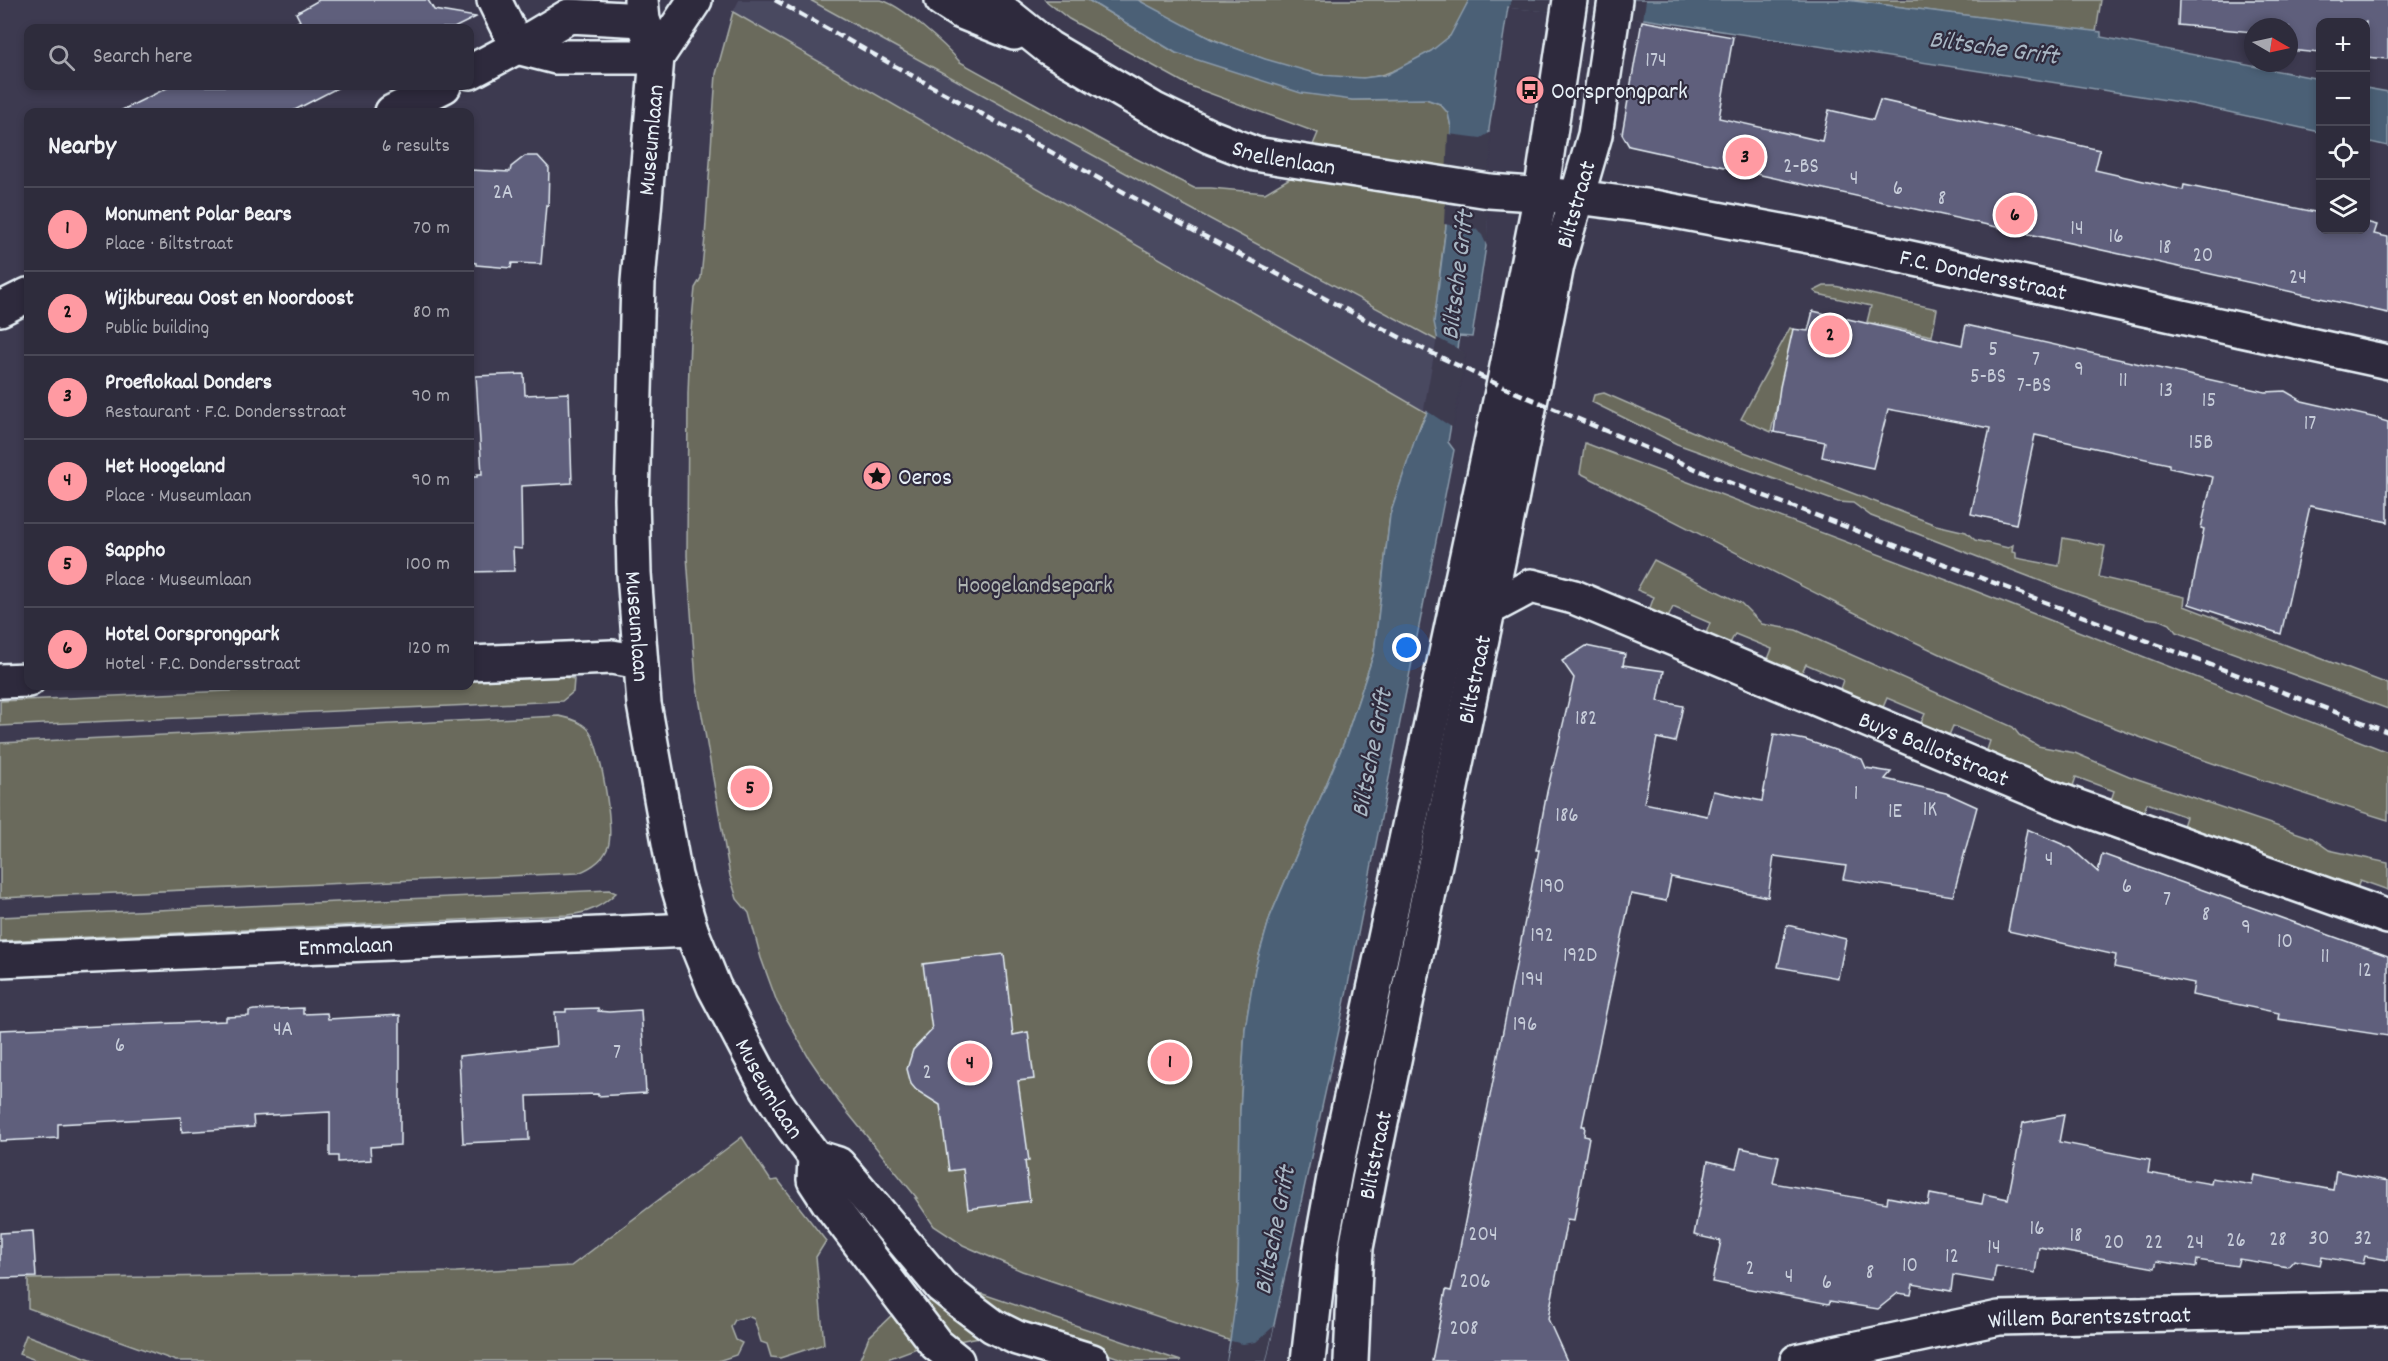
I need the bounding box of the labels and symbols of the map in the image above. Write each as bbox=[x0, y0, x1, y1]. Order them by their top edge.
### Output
north arrow bbox=[2244, 18, 2298, 72]
water label: Biltsche Grift bbox=[1927, 22, 2063, 77]
house number: 174 bbox=[1645, 47, 1667, 77]
bus stop icon: Oorsprongpark bbox=[1514, 74, 1546, 106]
place label: Oorsprongpark bbox=[1551, 76, 1688, 110]
street label: Museumlaan bbox=[631, 83, 675, 197]
street label: Snellenlaan bbox=[1226, 132, 1338, 186]
pin: 3 bbox=[1726, 134, 1764, 180]
house number: 2-BS bbox=[1783, 153, 1819, 183]
street label: Biltstraat bbox=[1549, 157, 1607, 253]
house number: 4 bbox=[1850, 165, 1858, 195]
house number: 6 bbox=[1893, 175, 1903, 205]
house number: 2A bbox=[493, 179, 513, 209]
house number: 8 bbox=[1938, 185, 1946, 215]
pin: 6 bbox=[1996, 192, 2034, 238]
water label: Biltsche Grift bbox=[1433, 206, 1486, 342]
house number: 14 bbox=[2070, 215, 2084, 245]
house number: 16 bbox=[2109, 223, 2123, 253]
house number: 18 bbox=[2158, 234, 2172, 264]
street label: F.C. Dondersstraat bbox=[1896, 242, 2070, 312]
house number: 20 bbox=[2193, 242, 2213, 272]
house number: 24 bbox=[2289, 264, 2307, 294]
pin: 2 bbox=[1810, 312, 1850, 358]
house number: 5 bbox=[1988, 336, 1998, 366]
house number: 7 bbox=[2032, 346, 2040, 376]
house number: 9 bbox=[2074, 356, 2084, 386]
house number: 5-BS bbox=[1970, 363, 2006, 393]
house number: 11 bbox=[2118, 367, 2128, 397]
house number: 7-BS bbox=[2017, 372, 2051, 402]
house number: 13 bbox=[2159, 377, 2173, 407]
house number: 15 bbox=[2202, 387, 2216, 417]
house number: 17 bbox=[2304, 410, 2316, 440]
house number: 15B bbox=[2189, 429, 2213, 459]
place icon: Oeros bbox=[861, 460, 893, 492]
place label: Oeros bbox=[898, 462, 952, 496]
street label: Museumlaan bbox=[614, 570, 656, 683]
park label: Hoogelandsepark bbox=[957, 570, 1113, 604]
street label: Biltstraat bbox=[1451, 632, 1502, 727]
your location bbox=[1392, 633, 1421, 662]
water label: Biltsche Grift bbox=[1343, 684, 1404, 821]
street label: Buys Ballotstraat bbox=[1853, 704, 2014, 798]
house number: 182 bbox=[1575, 705, 1597, 735]
pin: 5 bbox=[730, 766, 770, 810]
house number: 1 bbox=[1854, 780, 1858, 810]
house number: 1K bbox=[1923, 796, 1937, 826]
house number: 1E bbox=[1888, 798, 1903, 828]
house number: 186 bbox=[1555, 802, 1579, 832]
house number: 4 bbox=[2045, 846, 2053, 876]
house number: 190 bbox=[1539, 873, 1565, 903]
house number: 6 bbox=[2122, 873, 2132, 903]
house number: 7 bbox=[2163, 886, 2171, 916]
house number: 8 bbox=[2202, 901, 2210, 931]
house number: 9 bbox=[2241, 914, 2251, 944]
house number: 192 bbox=[1530, 922, 1554, 952]
house number: 10 bbox=[2277, 928, 2293, 958]
street label: Emmalaan bbox=[298, 929, 394, 967]
house number: 192D bbox=[1563, 942, 1597, 972]
house number: 11 bbox=[2320, 943, 2330, 973]
house number: 12 bbox=[2358, 957, 2372, 987]
house number: 194 bbox=[1521, 966, 1543, 996]
house number: 196 bbox=[1513, 1011, 1537, 1041]
house number: 4A bbox=[273, 1016, 293, 1046]
house number: 6 bbox=[115, 1032, 125, 1062]
street label: Museumlaan bbox=[724, 1033, 810, 1147]
house number: 7 bbox=[613, 1039, 621, 1069]
pin: 4 bbox=[950, 1040, 990, 1086]
pin: 1 bbox=[1150, 1040, 1190, 1084]
house number: 2 bbox=[922, 1059, 932, 1089]
street label: Biltstraat bbox=[1352, 1108, 1403, 1203]
water label: Biltsche Grift bbox=[1246, 1161, 1307, 1298]
house number: 16 bbox=[2030, 1215, 2044, 1245]
house number: 204 bbox=[1468, 1221, 1498, 1251]
house number: 18 bbox=[2069, 1222, 2083, 1252]
house number: 30 bbox=[2309, 1225, 2329, 1255]
house number: 32 bbox=[2354, 1225, 2372, 1255]
house number: 28 bbox=[2269, 1226, 2287, 1256]
house number: 26 bbox=[2226, 1227, 2246, 1257]
house number: 20 bbox=[2104, 1229, 2124, 1259]
house number: 22 bbox=[2145, 1229, 2163, 1259]
house number: 24 bbox=[2186, 1229, 2204, 1259]
house number: 14 bbox=[1987, 1234, 2001, 1264]
house number: 12 bbox=[1945, 1243, 1959, 1273]
house number: 10 bbox=[1902, 1252, 1918, 1282]
house number: 2 bbox=[1745, 1255, 1755, 1285]
house number: 8 bbox=[1866, 1259, 1874, 1289]
house number: 4 bbox=[1785, 1263, 1793, 1293]
house number: 206 bbox=[1460, 1268, 1490, 1298]
house number: 6 bbox=[1822, 1269, 1832, 1299]
street label: Willem Barentszstraat bbox=[1985, 1300, 2191, 1340]
house number: 208 bbox=[1449, 1315, 1479, 1345]

